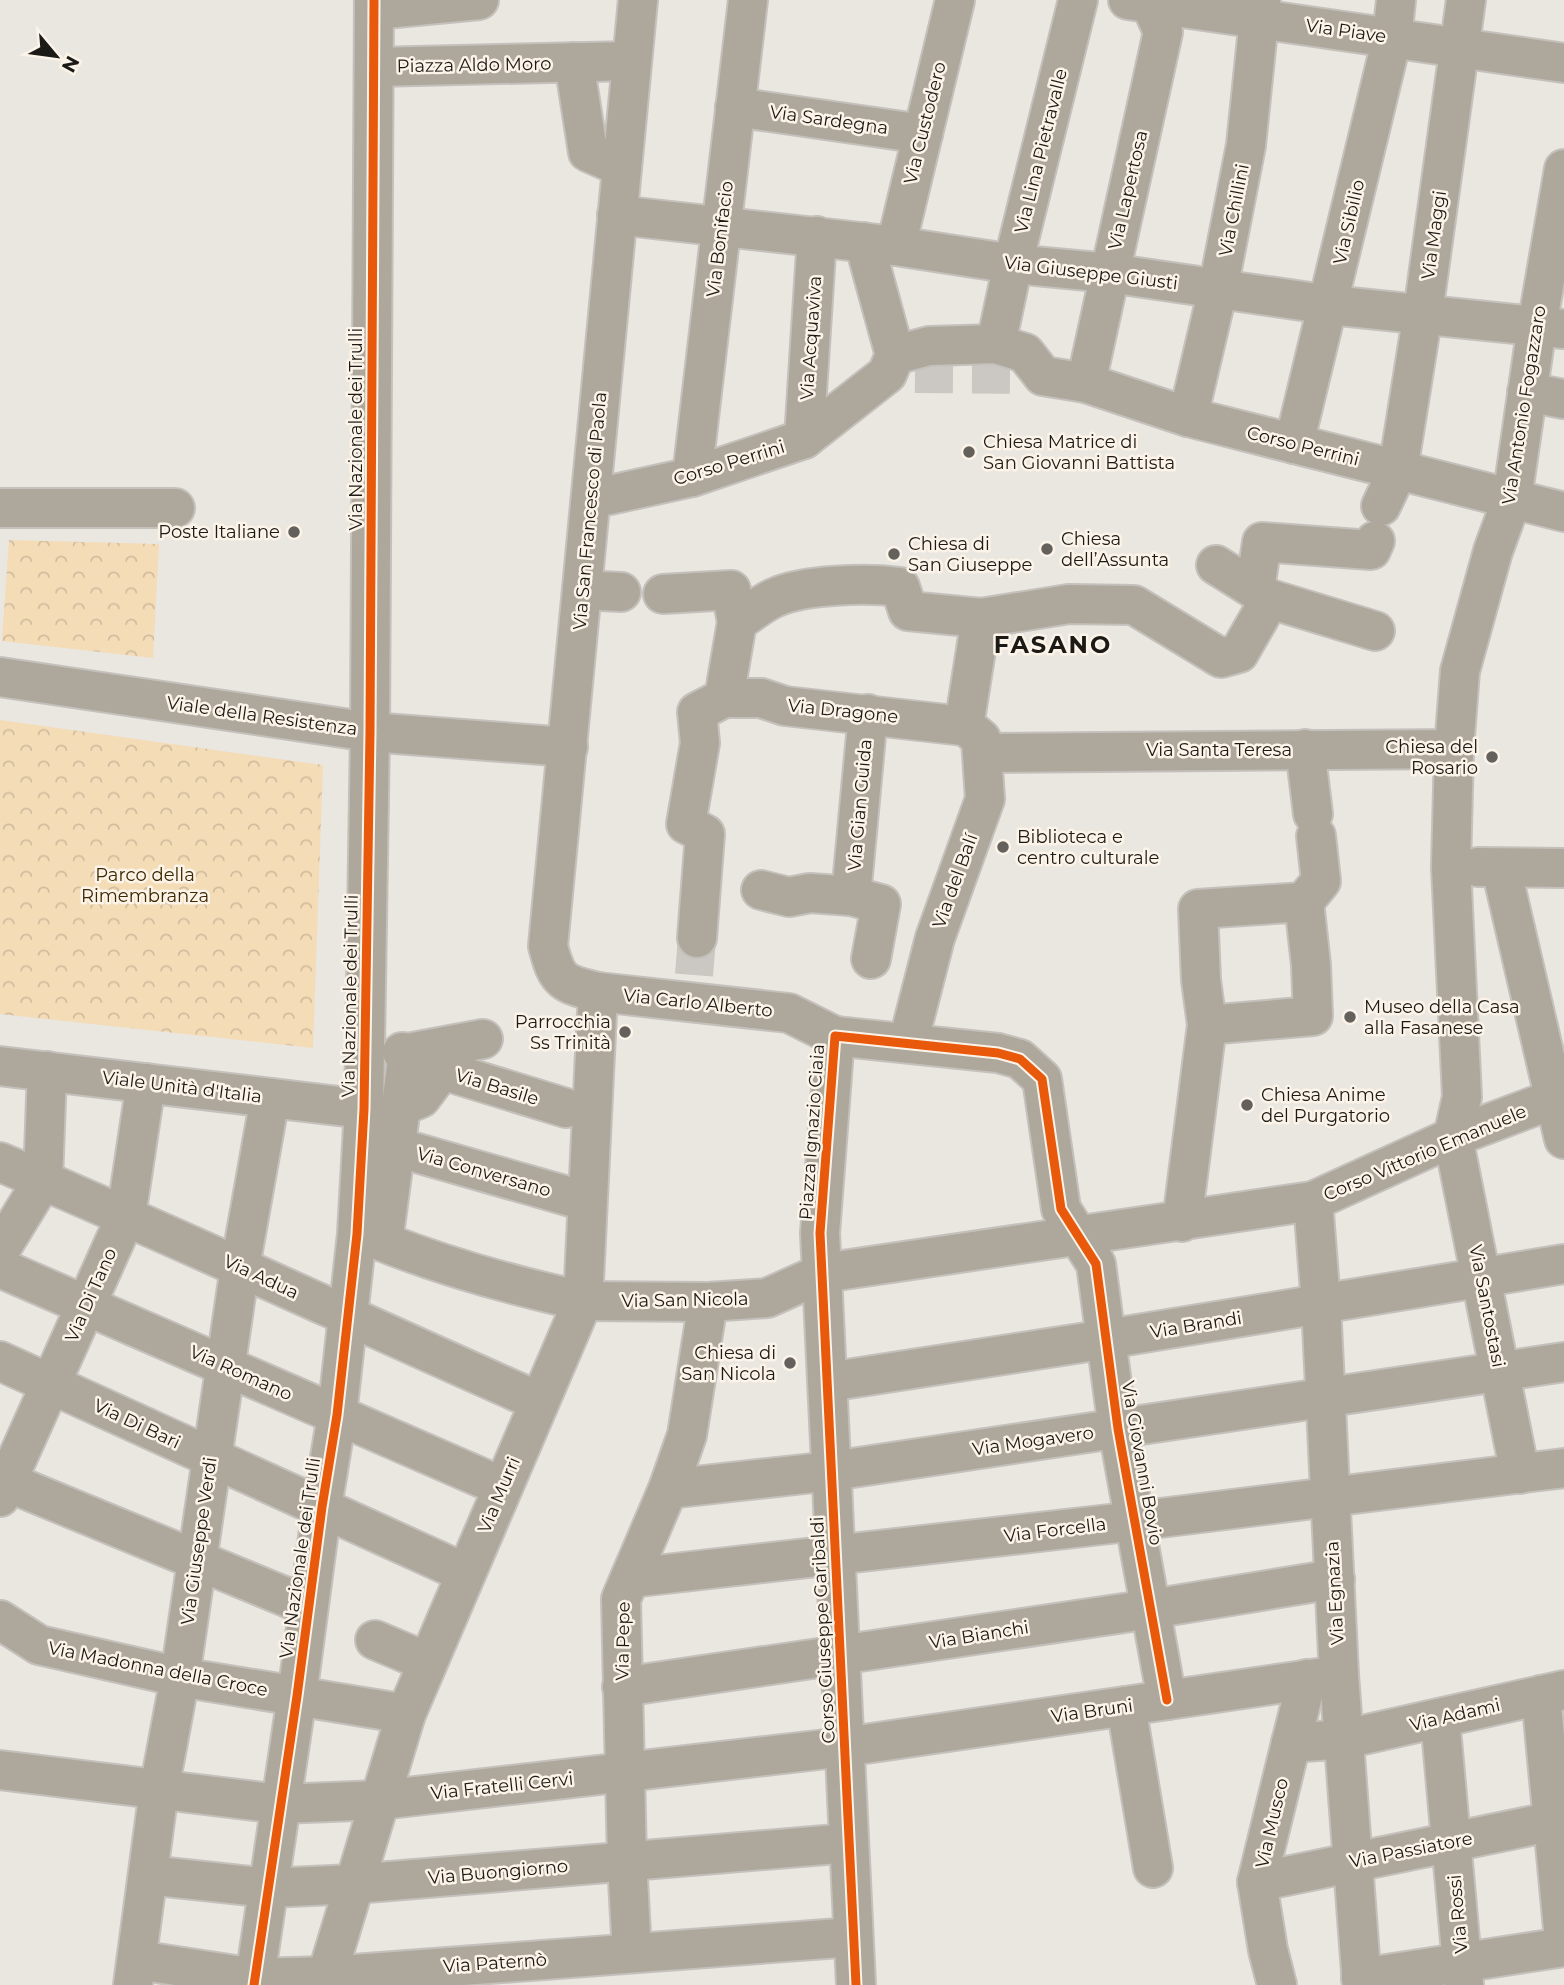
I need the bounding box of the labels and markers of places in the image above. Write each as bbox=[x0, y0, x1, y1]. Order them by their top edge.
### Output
place label: Chiesa Matrice di San Giovanni Battista bbox=[983, 431, 1175, 474]
marker: Chiesa Matrice di San Giovanni Battista bbox=[961, 444, 977, 460]
place label: Poste Italiane bbox=[158, 521, 280, 543]
marker: Poste Italiane bbox=[286, 524, 302, 540]
place label: Chiesa dell’Assunta bbox=[1061, 528, 1169, 571]
place label: Chiesa di San Giuseppe bbox=[908, 533, 1032, 576]
marker: Chiesa dell’Assunta bbox=[1039, 541, 1055, 557]
marker: Chiesa di San Giuseppe bbox=[886, 546, 902, 562]
place label: Chiesa del Rosario bbox=[1385, 736, 1478, 779]
marker: Chiesa del Rosario bbox=[1484, 749, 1500, 765]
place label: Biblioteca e centro culturale bbox=[1017, 826, 1160, 869]
marker: Biblioteca e centro culturale bbox=[995, 839, 1011, 855]
place label: Museo della Casa alla Fasanese bbox=[1364, 996, 1520, 1039]
marker: Museo della Casa alla Fasanese bbox=[1342, 1009, 1358, 1025]
place label: Parrocchia Ss Trinità bbox=[515, 1011, 611, 1054]
marker: Parrocchia Ss Trinità bbox=[617, 1024, 633, 1040]
place label: Chiesa Anime del Purgatorio bbox=[1261, 1084, 1390, 1127]
marker: Chiesa Anime del Purgatorio bbox=[1239, 1097, 1255, 1113]
place label: Chiesa di San Nicola bbox=[681, 1342, 776, 1385]
marker: Chiesa di San Nicola bbox=[782, 1355, 798, 1371]

